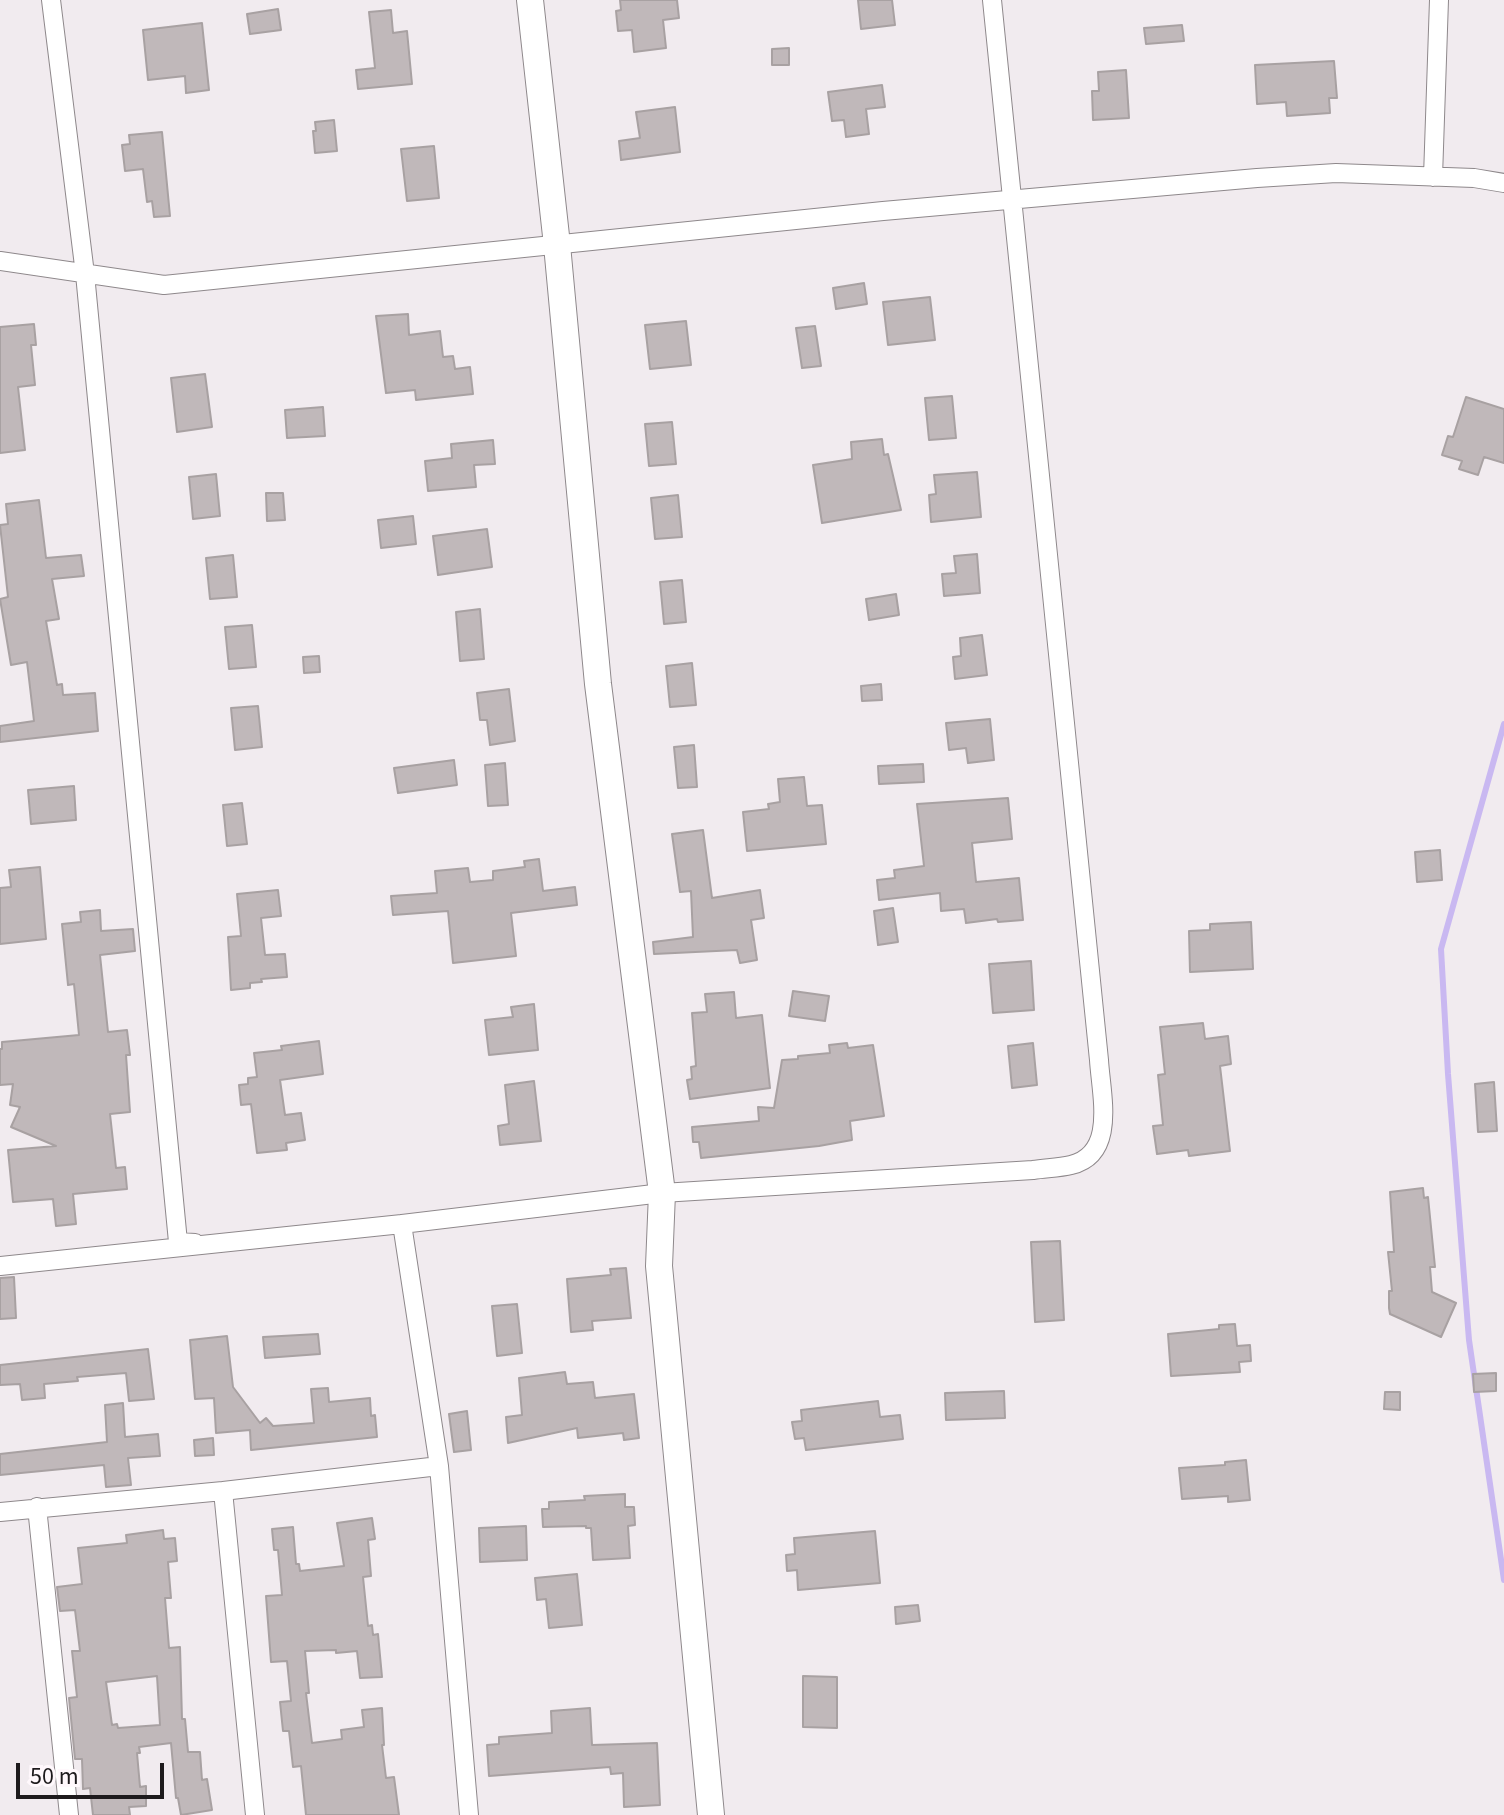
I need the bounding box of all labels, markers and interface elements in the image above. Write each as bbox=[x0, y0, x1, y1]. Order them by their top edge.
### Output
scale bar bbox=[20, 1747, 168, 1797]
text: 50 m bbox=[30, 1759, 79, 1794]

